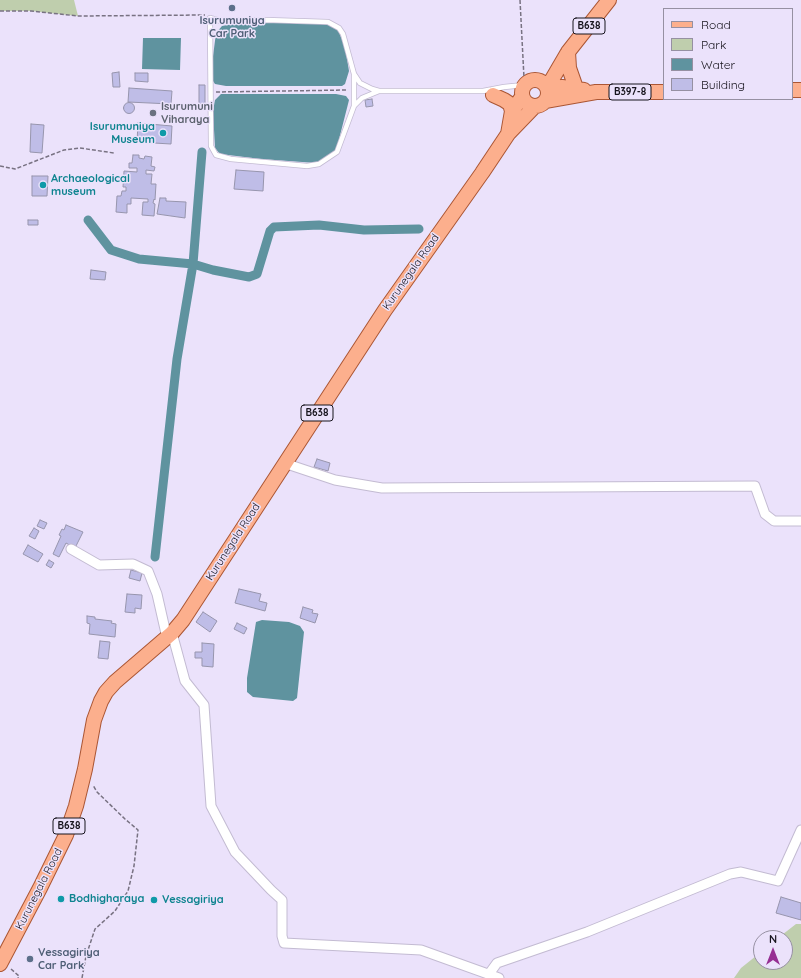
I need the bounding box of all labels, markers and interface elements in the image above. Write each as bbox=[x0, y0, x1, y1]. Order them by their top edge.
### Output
marker: Isurumuniya Car Park bbox=[227, 3, 237, 13]
legend bbox=[663, 8, 793, 100]
place label: Isurumuniya Car Park bbox=[199, 14, 265, 40]
text: Road bbox=[701, 17, 731, 32]
road number: B638 bbox=[573, 18, 605, 34]
text: Park bbox=[701, 37, 726, 52]
text: Water bbox=[701, 57, 735, 72]
text: Building bbox=[701, 77, 745, 92]
road number: B397-8 bbox=[609, 84, 651, 100]
place label: Isurumuni Viharaya bbox=[161, 100, 213, 126]
marker: Isurumuni Viharaya bbox=[148, 108, 158, 118]
place label: Isurumuniya Museum bbox=[90, 120, 155, 146]
marker: Isurumuniya Museum bbox=[158, 128, 168, 138]
place label: Archaeological museum bbox=[51, 172, 130, 198]
marker: Archaeological museum bbox=[38, 180, 48, 190]
street label: Kurunegala Road bbox=[380, 232, 442, 312]
road number: B638 bbox=[301, 405, 333, 421]
street label: Kurunegala Road bbox=[203, 501, 263, 583]
road number: B638 bbox=[53, 818, 85, 834]
street label: Kurunegala Road bbox=[13, 846, 65, 932]
place label: Bodhigharaya bbox=[69, 892, 144, 906]
place label: Vessagiriya bbox=[162, 893, 224, 907]
marker: Bodhigharaya bbox=[56, 894, 66, 904]
marker: Vessagiriya bbox=[149, 895, 159, 905]
north arrow bbox=[753, 930, 793, 970]
text: N bbox=[769, 932, 777, 946]
place label: Vessagiriya Car Park bbox=[38, 946, 100, 972]
marker: Vessagiriya Car Park bbox=[25, 954, 35, 964]

